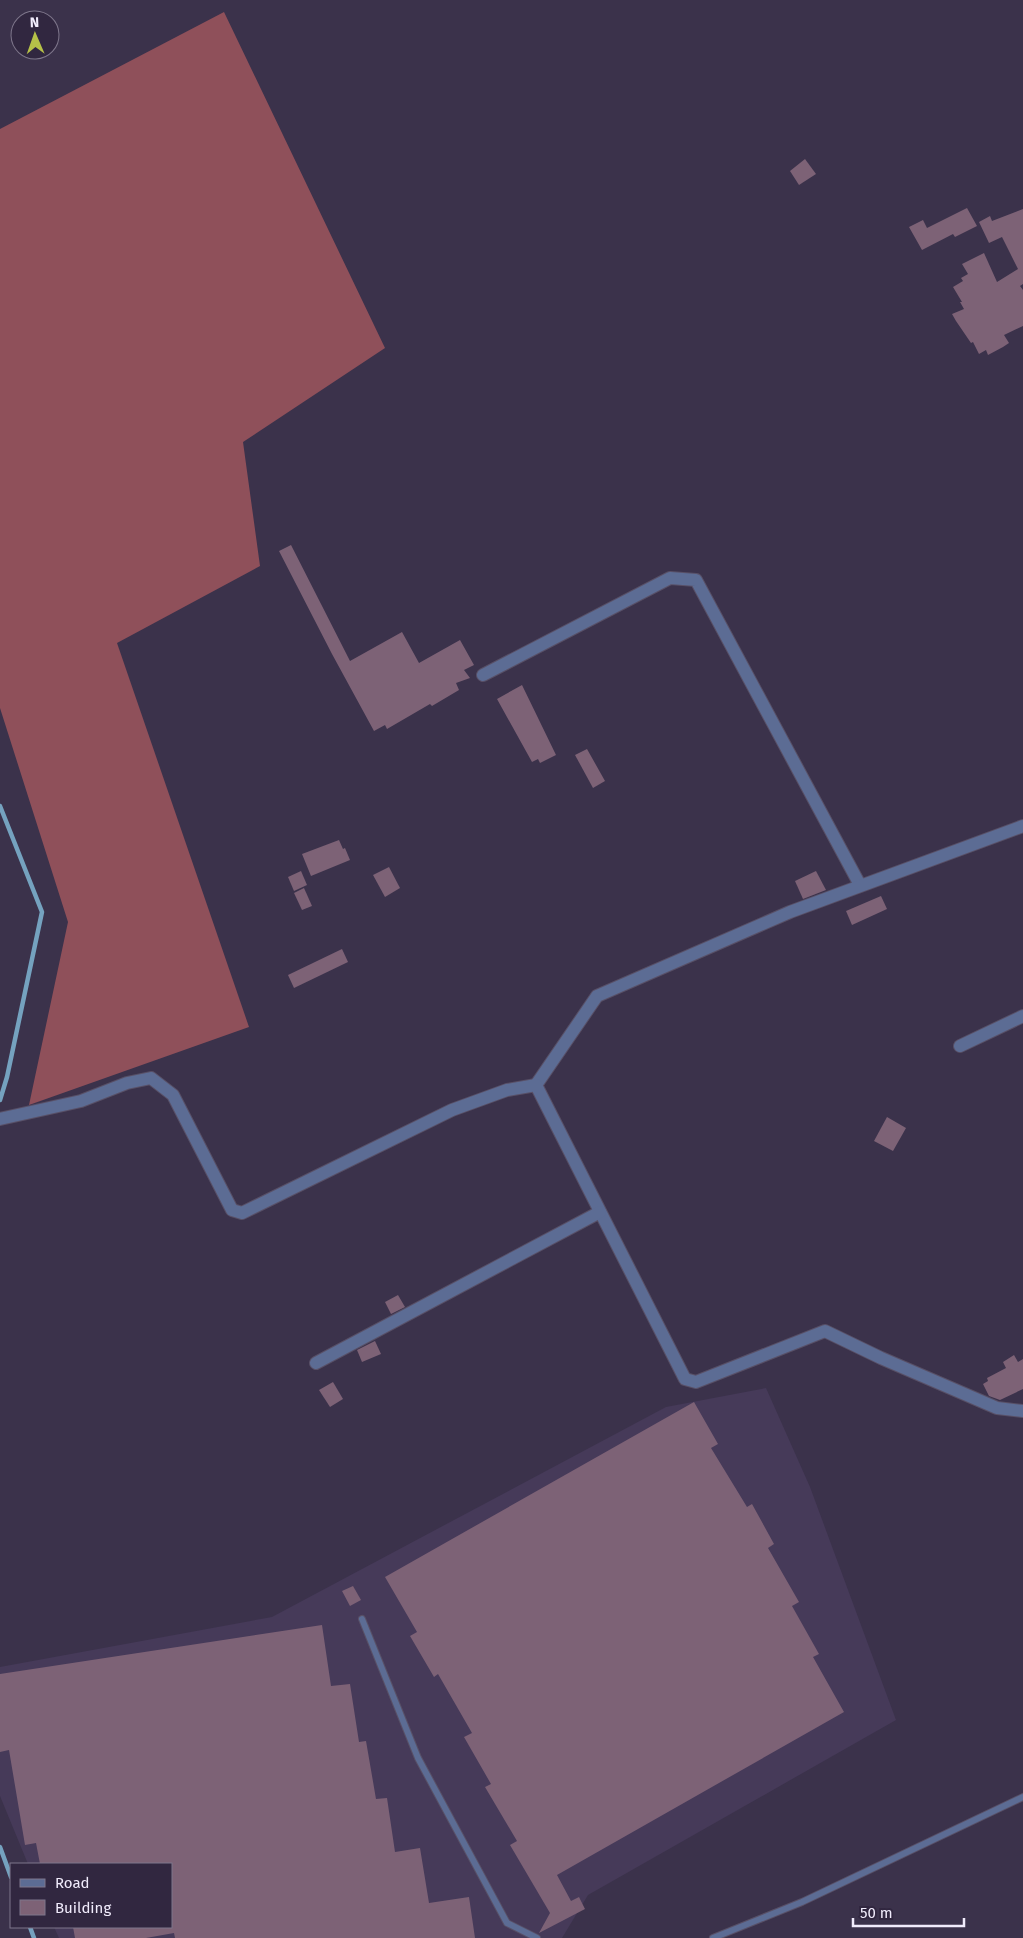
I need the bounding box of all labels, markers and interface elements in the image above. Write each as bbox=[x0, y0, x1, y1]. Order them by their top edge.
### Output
north arrow bbox=[10, 10, 60, 60]
text: N bbox=[30, 14, 40, 31]
legend bbox=[10, 1863, 172, 1928]
text: Road bbox=[55, 1874, 90, 1892]
scale bar bbox=[853, 1896, 964, 1928]
text: Building bbox=[55, 1899, 111, 1917]
text: 50 m bbox=[860, 1904, 893, 1922]

